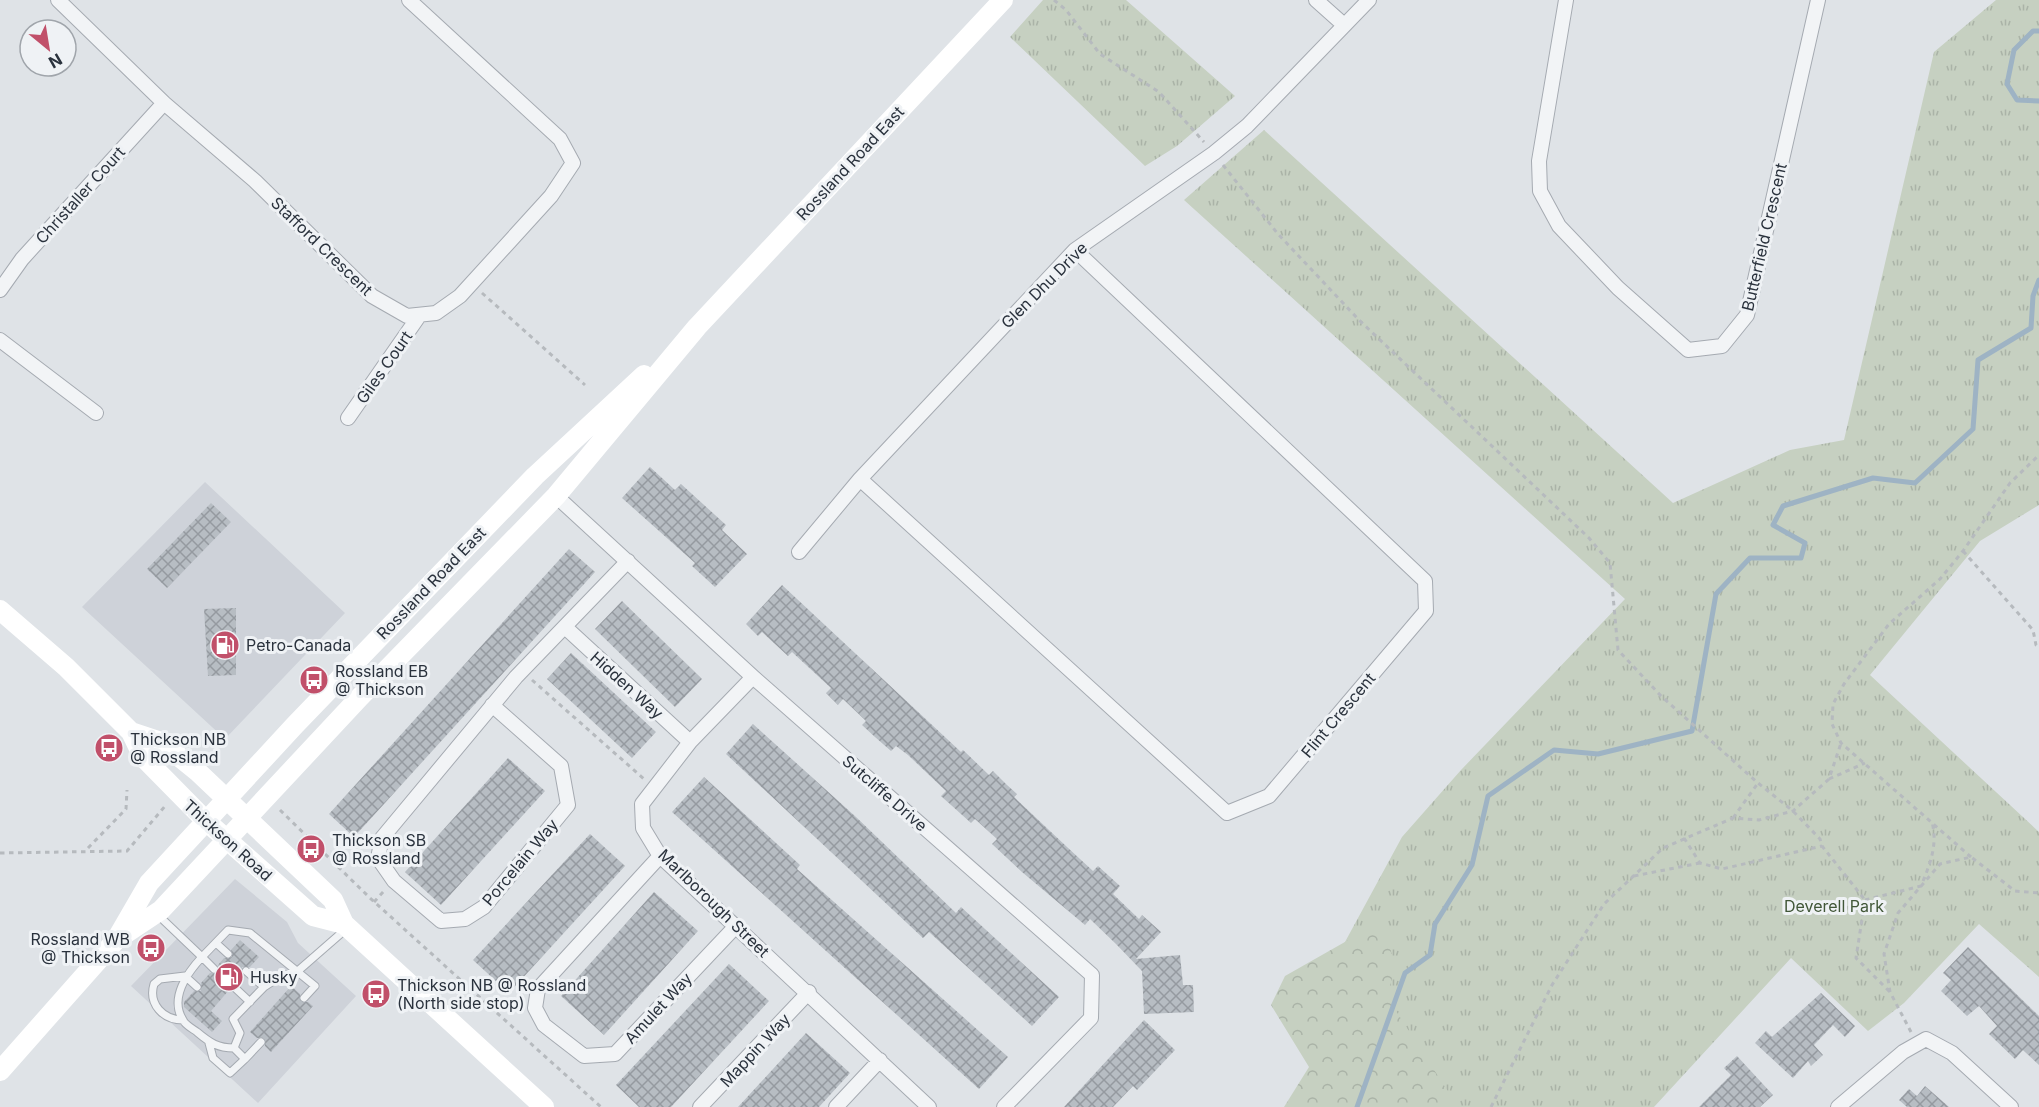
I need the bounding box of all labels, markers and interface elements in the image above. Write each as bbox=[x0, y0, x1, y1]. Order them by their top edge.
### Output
north arrow bbox=[18, 18, 78, 78]
text: N bbox=[45, 49, 66, 73]
street label: Rossland Road East bbox=[792, 102, 908, 224]
street label: Christaller Court bbox=[31, 142, 129, 248]
street label: Butterfield Crescent bbox=[1737, 161, 1791, 313]
street label: Stafford Crescent bbox=[267, 192, 377, 300]
street label: Glen Dhu Drive bbox=[997, 238, 1091, 332]
street label: Giles Court bbox=[352, 327, 416, 407]
street label: Rossland Road East bbox=[372, 523, 490, 643]
fuel station icon: Petro-Canada bbox=[209, 629, 241, 661]
place label: Petro-Canada bbox=[246, 635, 351, 655]
street label: Hidden Way bbox=[586, 647, 668, 723]
place label: Rossland EB @ Thickson bbox=[335, 661, 428, 699]
bus stop icon: Rossland EB @ Thickson bbox=[298, 664, 330, 696]
street label: Flint Crescent bbox=[1297, 668, 1379, 762]
place label: Thickson NB @ Rossland bbox=[130, 729, 226, 767]
bus stop icon: Thickson NB @ Rossland bbox=[93, 732, 125, 764]
street label: Sutcliffe Drive bbox=[838, 751, 932, 835]
street label: Thickson Road bbox=[180, 795, 276, 885]
street label: Porcelain Way bbox=[478, 814, 562, 910]
place label: Thickson SB @ Rossland bbox=[332, 830, 426, 868]
bus stop icon: Thickson SB @ Rossland bbox=[295, 833, 327, 865]
street label: Marlborough Street bbox=[654, 845, 774, 961]
park label: Deverell Park bbox=[1784, 896, 1884, 916]
place label: Rossland WB @ Thickson bbox=[31, 929, 130, 967]
bus stop icon: Rossland WB @ Thickson bbox=[135, 932, 167, 964]
fuel station icon: Husky bbox=[213, 961, 245, 993]
place label: Husky bbox=[250, 967, 298, 987]
street label: Amulet Way bbox=[620, 968, 696, 1048]
place label: Thickson NB @ Rossland (North side stop) bbox=[397, 975, 586, 1013]
bus stop icon: Thickson NB @ Rossland (North side stop) bbox=[360, 978, 392, 1010]
street label: Mappin Way bbox=[716, 1009, 794, 1091]

